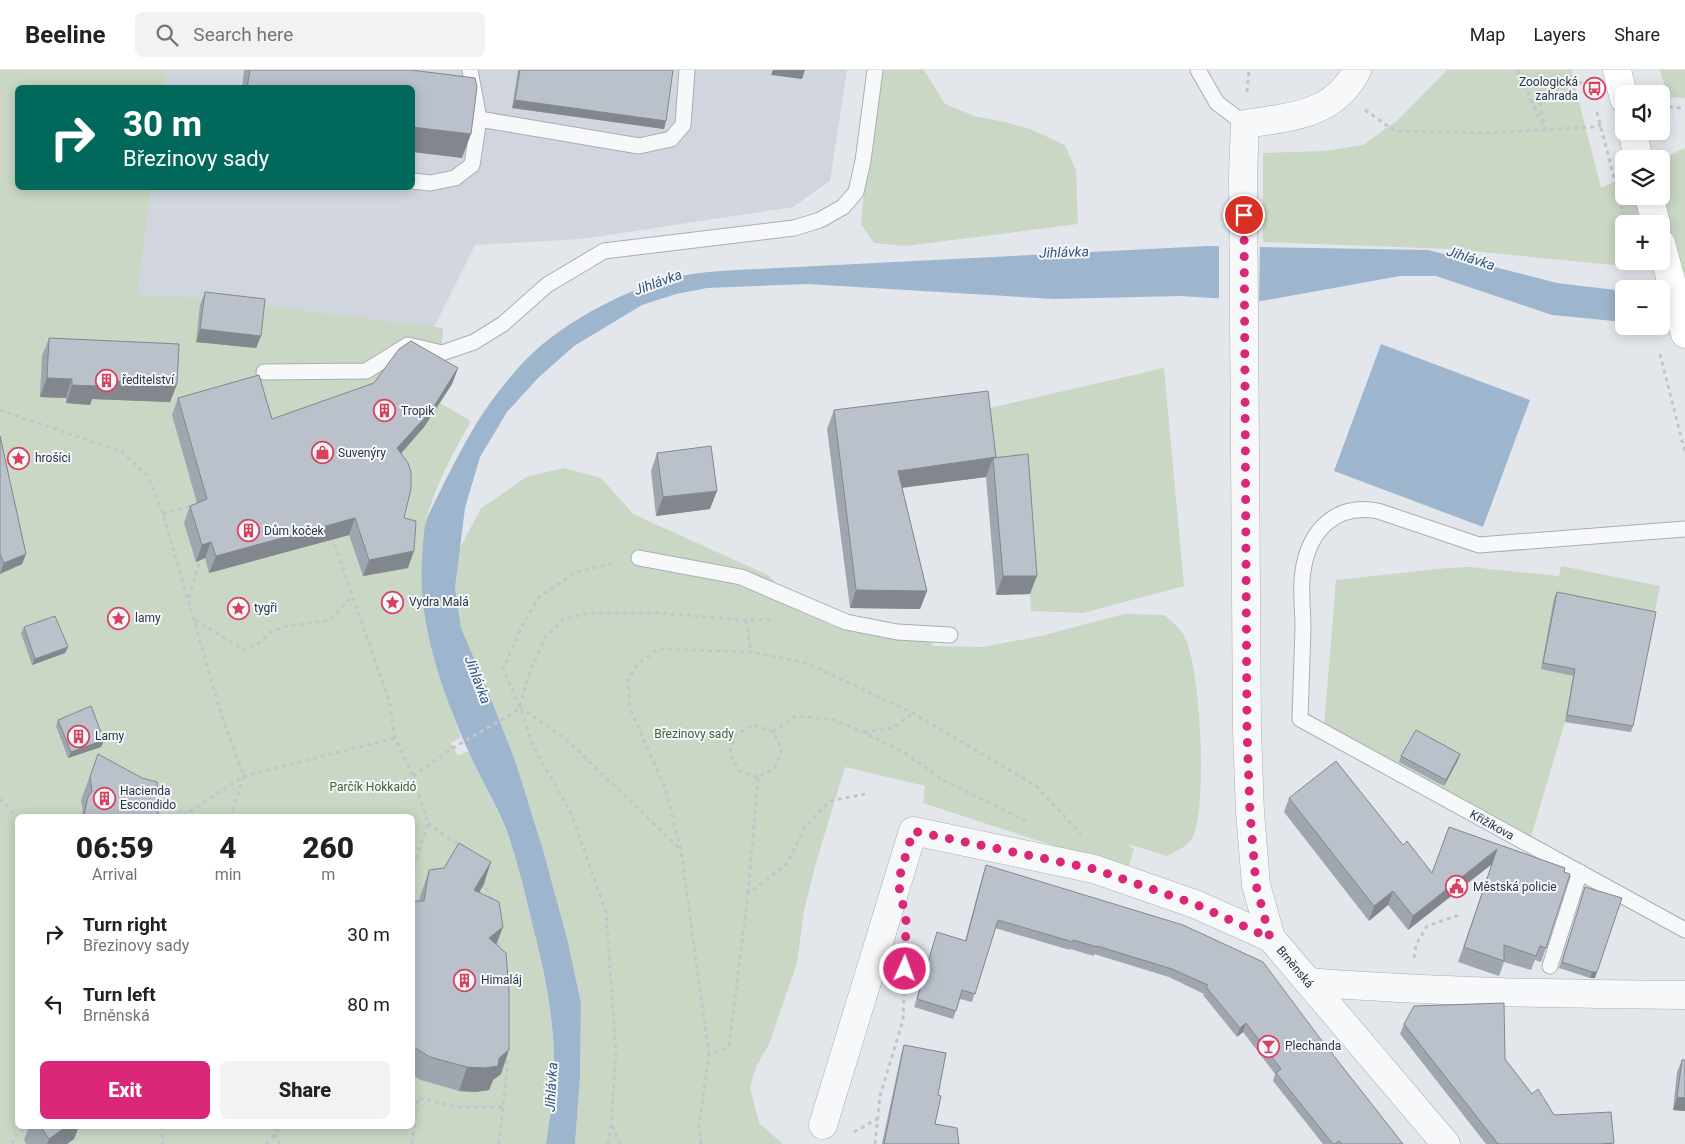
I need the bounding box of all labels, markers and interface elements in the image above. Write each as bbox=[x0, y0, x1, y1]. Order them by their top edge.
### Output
search box bbox=[135, 12, 485, 57]
text: Beeline bbox=[25, 21, 105, 49]
icon: search bbox=[153, 21, 181, 49]
text: Search here bbox=[193, 23, 293, 46]
text: Map bbox=[1470, 24, 1505, 45]
text: Layers bbox=[1533, 24, 1586, 45]
text: Share bbox=[1614, 24, 1660, 45]
place label: Zoologická zahrada bbox=[1519, 75, 1578, 103]
bus stop icon: Zoologická zahrada bbox=[1582, 77, 1606, 101]
map controls bbox=[1615, 85, 1670, 335]
button: sound bbox=[1615, 85, 1670, 140]
text: 30 m bbox=[123, 104, 202, 145]
icon: right bbox=[40, 105, 105, 170]
text: Březinovy sady bbox=[123, 146, 269, 171]
button: layers bbox=[1615, 150, 1670, 205]
pin bbox=[1223, 194, 1265, 236]
icon: arrive bbox=[1230, 201, 1258, 229]
button: + bbox=[1615, 215, 1670, 270]
water label: Jihlávka bbox=[1039, 243, 1089, 261]
water label: Jihlávka bbox=[1445, 243, 1497, 273]
water label: Jihlávka bbox=[632, 266, 684, 298]
button: − bbox=[1615, 280, 1670, 335]
building icon: ředitelství bbox=[94, 368, 118, 392]
place label: ředitelství bbox=[122, 373, 175, 387]
building icon: Tropik bbox=[373, 399, 397, 423]
place label: Tropik bbox=[401, 404, 435, 418]
shop icon: Suvenýry bbox=[310, 441, 334, 465]
place icon: hrošíci bbox=[7, 446, 31, 470]
place label: Suvenýry bbox=[338, 446, 386, 460]
place label: hrošíci bbox=[35, 451, 71, 465]
building icon: Dům koček bbox=[236, 519, 260, 543]
place label: Dům koček bbox=[264, 524, 325, 538]
place icon: Vydra Malá bbox=[381, 590, 405, 614]
place label: Vydra Malá bbox=[409, 595, 469, 609]
place icon: tygři bbox=[226, 596, 250, 620]
place label: tygři bbox=[254, 601, 277, 615]
place icon: lamy bbox=[107, 606, 131, 630]
place label: lamy bbox=[135, 611, 161, 625]
water label: Jihlávka bbox=[462, 654, 494, 706]
building icon: Lamy bbox=[67, 724, 91, 748]
park label: Březinovy sady bbox=[654, 727, 734, 741]
place label: Lamy bbox=[95, 729, 125, 743]
park label: Parčík Hokkaidó bbox=[330, 780, 417, 794]
place label: Hacienda Escondido bbox=[120, 784, 176, 812]
building icon: Hacienda Escondido bbox=[92, 786, 116, 810]
street label: Křižíkova bbox=[1467, 807, 1517, 843]
text: 06:59 bbox=[76, 830, 154, 865]
text: 4 bbox=[219, 830, 237, 865]
text: 260 bbox=[302, 830, 354, 865]
text: Arrival bbox=[92, 865, 138, 884]
text: min bbox=[215, 865, 241, 884]
text: m bbox=[321, 865, 335, 884]
public building icon: Městská policie bbox=[1445, 875, 1469, 899]
place label: Městská policie bbox=[1473, 880, 1557, 894]
text: Turn right bbox=[83, 913, 167, 936]
icon: right bbox=[40, 920, 68, 948]
text: 30 m bbox=[347, 923, 390, 946]
text: Březinovy sady bbox=[83, 936, 189, 955]
position arrow bbox=[878, 942, 930, 994]
street label: Brněnská bbox=[1274, 943, 1316, 991]
building icon: Himaláj bbox=[453, 968, 477, 992]
place label: Himaláj bbox=[481, 973, 522, 987]
text: Turn left bbox=[83, 983, 156, 1006]
icon: left bbox=[40, 990, 68, 1018]
text: 80 m bbox=[347, 993, 390, 1016]
text: Brněnská bbox=[83, 1006, 150, 1025]
bar icon: Plechanda bbox=[1257, 1034, 1281, 1058]
place label: Plechanda bbox=[1285, 1039, 1341, 1053]
button: Exit bbox=[40, 1061, 210, 1119]
button: Share bbox=[220, 1061, 390, 1119]
water label: Jihlávka bbox=[542, 1062, 560, 1112]

